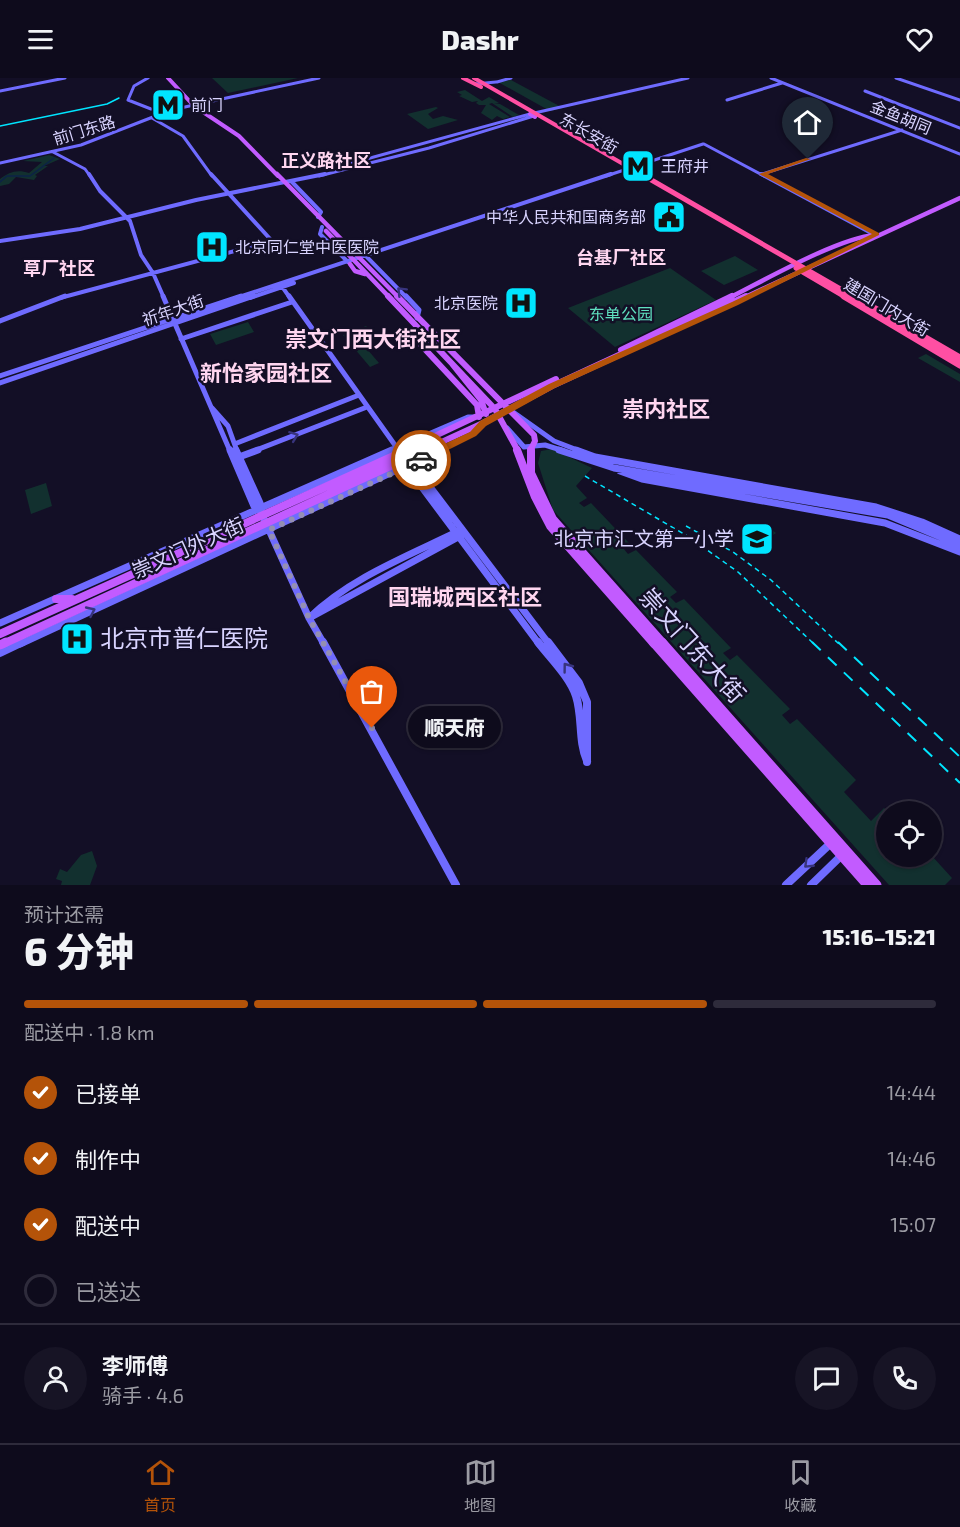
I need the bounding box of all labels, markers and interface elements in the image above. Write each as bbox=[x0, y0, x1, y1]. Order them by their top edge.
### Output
icon: menu bbox=[24, 23, 57, 56]
text: Dashr bbox=[441, 23, 519, 55]
icon: heart bbox=[903, 23, 936, 56]
metro station icon: 前门 bbox=[150, 87, 186, 123]
place label: 前门 bbox=[191, 95, 223, 114]
street label: 金鱼胡同 bbox=[868, 96, 934, 137]
pin bbox=[782, 97, 833, 159]
icon: home bbox=[791, 106, 824, 139]
street label: 东长安街 bbox=[557, 108, 622, 157]
street label: 前门东路 bbox=[50, 111, 117, 148]
metro station icon: 王府井 bbox=[620, 148, 656, 184]
district label: 正义路社区 bbox=[281, 149, 371, 171]
place label: 王府井 bbox=[661, 156, 709, 175]
public building icon: 中华人民共和国商务部 bbox=[651, 199, 687, 235]
place label: 中华人民共和国商务部 bbox=[486, 207, 646, 226]
hospital icon: 北京同仁堂中医医院 bbox=[194, 229, 230, 265]
place label: 北京同仁堂中医医院 bbox=[235, 237, 379, 256]
district label: 台基厂社区 bbox=[576, 246, 666, 268]
district label: 草厂社区 bbox=[23, 257, 95, 279]
street label: 建国门内大街 bbox=[841, 274, 933, 339]
hospital icon: 北京医院 bbox=[503, 285, 539, 321]
one-way arrow bbox=[397, 287, 408, 297]
street label: 祈年大街 bbox=[139, 290, 206, 329]
place label: 北京医院 bbox=[434, 293, 498, 312]
park label: 东单公园 bbox=[589, 304, 653, 323]
district label: 崇文门西大街社区 bbox=[285, 325, 461, 351]
district label: 新怡家园社区 bbox=[200, 359, 332, 385]
district label: 崇内社区 bbox=[622, 395, 710, 421]
courier bbox=[391, 430, 451, 490]
one-way arrow bbox=[287, 431, 298, 443]
icon: car bbox=[405, 444, 438, 477]
street label: 崇文门外大街 bbox=[128, 512, 247, 582]
school or university icon: 北京市汇文第一小学 bbox=[739, 521, 775, 557]
place label: 北京市汇文第一小学 bbox=[554, 526, 734, 550]
street label: 崇文门东大街 bbox=[634, 582, 752, 708]
district label: 国瑞城西区社区 bbox=[388, 583, 542, 609]
one-way arrow bbox=[84, 606, 95, 618]
hospital icon: 北京市普仁医院 bbox=[59, 621, 95, 657]
place label: 北京市普仁医院 bbox=[100, 623, 268, 652]
one-way arrow bbox=[563, 663, 574, 674]
pin bbox=[346, 666, 397, 728]
icon: bag bbox=[355, 675, 388, 708]
callout: 顺天府 bbox=[408, 707, 501, 749]
text: 顺天府 bbox=[425, 715, 485, 739]
map controls bbox=[876, 801, 942, 867]
button: locate bbox=[876, 801, 942, 867]
one-way arrow bbox=[805, 857, 816, 868]
text: 预计还需 bbox=[24, 902, 104, 926]
text: 15:16–15:21 bbox=[822, 923, 936, 949]
text: 6 分钟 bbox=[24, 927, 134, 974]
text: 配送中 · 1.8 km bbox=[24, 1020, 154, 1044]
icon: check bbox=[24, 1076, 57, 1109]
text: 已接单 bbox=[75, 1080, 141, 1106]
text: 14:44 bbox=[886, 1080, 936, 1104]
icon: check bbox=[24, 1142, 57, 1175]
text: 制作中 bbox=[75, 1146, 141, 1172]
text: 14:46 bbox=[887, 1146, 936, 1170]
icon: check bbox=[24, 1208, 57, 1241]
text: 配送中 bbox=[75, 1212, 141, 1238]
text: 15:07 bbox=[890, 1212, 936, 1236]
text: 已送达 bbox=[75, 1278, 141, 1304]
button: person bbox=[24, 1347, 87, 1410]
button: chat bbox=[795, 1347, 858, 1410]
button: phone bbox=[873, 1347, 936, 1410]
text: 李师傅 bbox=[102, 1352, 168, 1378]
text: 骑手 · 4.6 bbox=[102, 1383, 184, 1407]
tab: 首页 bbox=[144, 1456, 177, 1516]
tab: 地图 bbox=[464, 1456, 497, 1516]
tab: 收藏 bbox=[784, 1456, 817, 1516]

